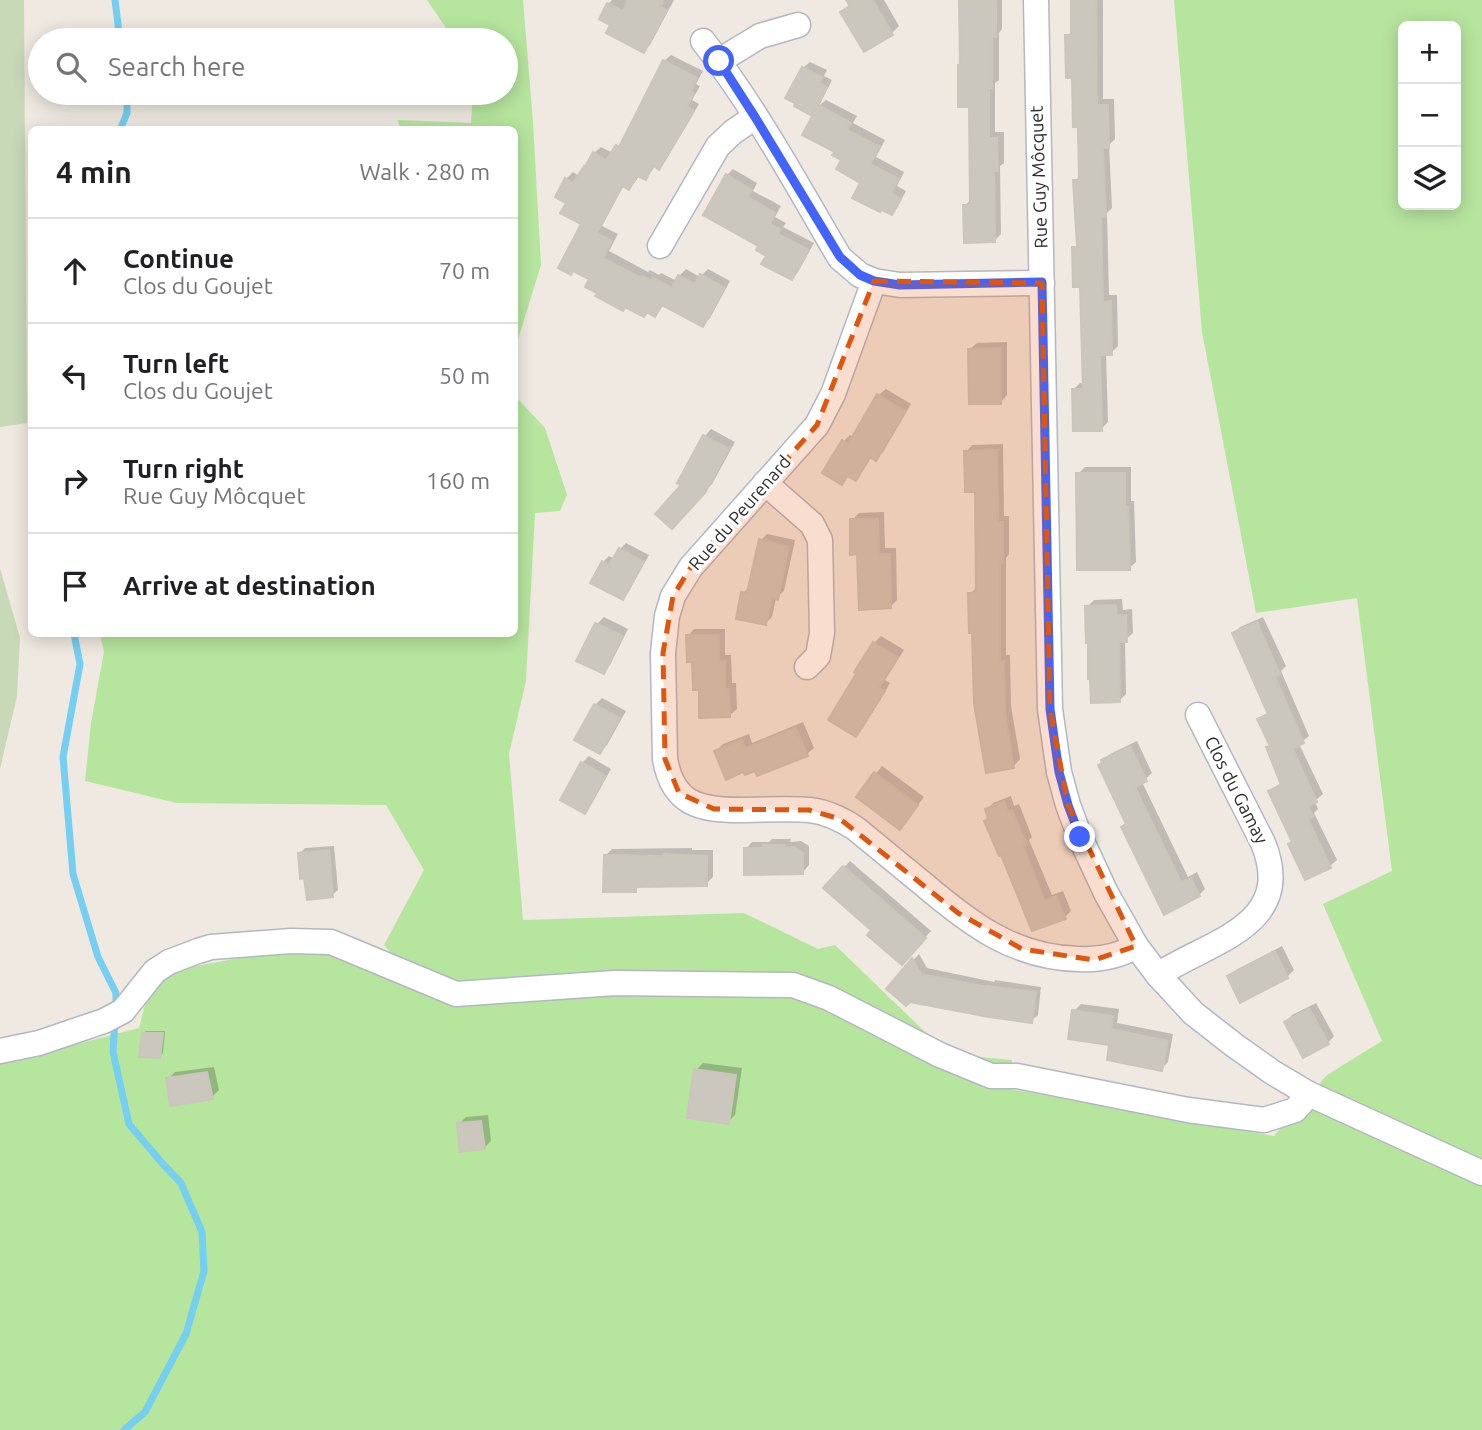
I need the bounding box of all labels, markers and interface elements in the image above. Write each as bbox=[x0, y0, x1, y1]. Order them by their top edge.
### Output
map controls bbox=[1398, 21, 1461, 210]
button: + bbox=[1398, 21, 1461, 84]
search box bbox=[28, 28, 518, 105]
route start bbox=[703, 45, 734, 76]
icon: search bbox=[52, 48, 90, 86]
text: Search here bbox=[108, 52, 245, 81]
button: − bbox=[1398, 84, 1461, 147]
street label: Rue Guy Môcquet bbox=[1026, 105, 1050, 249]
button: layers bbox=[1398, 147, 1461, 210]
text: 4 min bbox=[56, 155, 132, 189]
text: Walk · 280 m bbox=[359, 159, 490, 184]
text: Continue bbox=[123, 244, 234, 273]
icon: ahead bbox=[56, 252, 94, 290]
text: 70 m bbox=[439, 258, 490, 283]
text: Clos du Goujet bbox=[123, 273, 273, 298]
text: Turn left bbox=[123, 349, 229, 378]
icon: left bbox=[56, 357, 94, 395]
text: 50 m bbox=[439, 363, 490, 388]
text: Clos du Goujet bbox=[123, 378, 273, 403]
street label: Rue du Peurenard bbox=[684, 451, 794, 574]
text: Turn right bbox=[123, 454, 244, 483]
icon: right bbox=[56, 462, 94, 500]
text: 160 m bbox=[426, 468, 490, 493]
text: Rue Guy Môcquet bbox=[123, 483, 306, 508]
icon: arrive bbox=[56, 567, 94, 605]
text: Arrive at destination bbox=[123, 571, 376, 600]
street label: Clos du Gamay bbox=[1201, 733, 1273, 847]
route end bbox=[1064, 821, 1095, 852]

